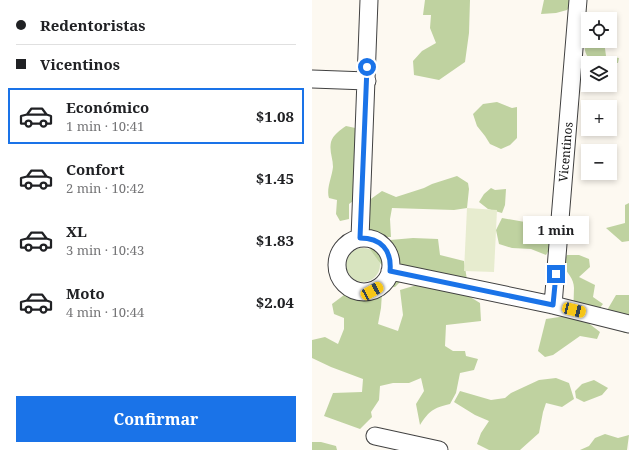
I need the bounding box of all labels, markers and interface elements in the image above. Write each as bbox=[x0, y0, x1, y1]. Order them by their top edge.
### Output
map controls bbox=[581, 12, 617, 180]
button: locate bbox=[581, 12, 617, 48]
text: Redentoristas bbox=[40, 15, 146, 35]
text: Vicentinos bbox=[40, 54, 120, 74]
button: layers bbox=[581, 56, 617, 92]
route start bbox=[358, 58, 376, 76]
text: Económico bbox=[66, 97, 149, 117]
icon: car bbox=[18, 98, 54, 134]
button: + bbox=[581, 100, 617, 136]
text: $1.08 bbox=[256, 106, 294, 126]
text: 1 min · 10:41 bbox=[66, 117, 144, 135]
street label: Vicentinos bbox=[554, 121, 577, 183]
button: − bbox=[581, 144, 617, 180]
text: Confort bbox=[66, 159, 125, 179]
icon: car bbox=[18, 160, 54, 196]
text: $1.45 bbox=[256, 168, 294, 188]
text: 2 min · 10:42 bbox=[66, 179, 144, 197]
callout: 1 min bbox=[523, 216, 589, 244]
text: XL bbox=[66, 221, 87, 241]
text: 1 min bbox=[538, 221, 574, 239]
icon: car bbox=[18, 222, 54, 258]
text: $1.83 bbox=[256, 230, 294, 250]
text: 3 min · 10:43 bbox=[66, 241, 144, 259]
route end bbox=[547, 265, 565, 283]
car bbox=[359, 280, 385, 302]
text: Moto bbox=[66, 283, 105, 303]
icon: car bbox=[18, 284, 54, 320]
text: $2.04 bbox=[256, 292, 294, 312]
car bbox=[561, 301, 587, 319]
text: 4 min · 10:44 bbox=[66, 303, 144, 321]
button: Confirmar bbox=[16, 396, 296, 442]

